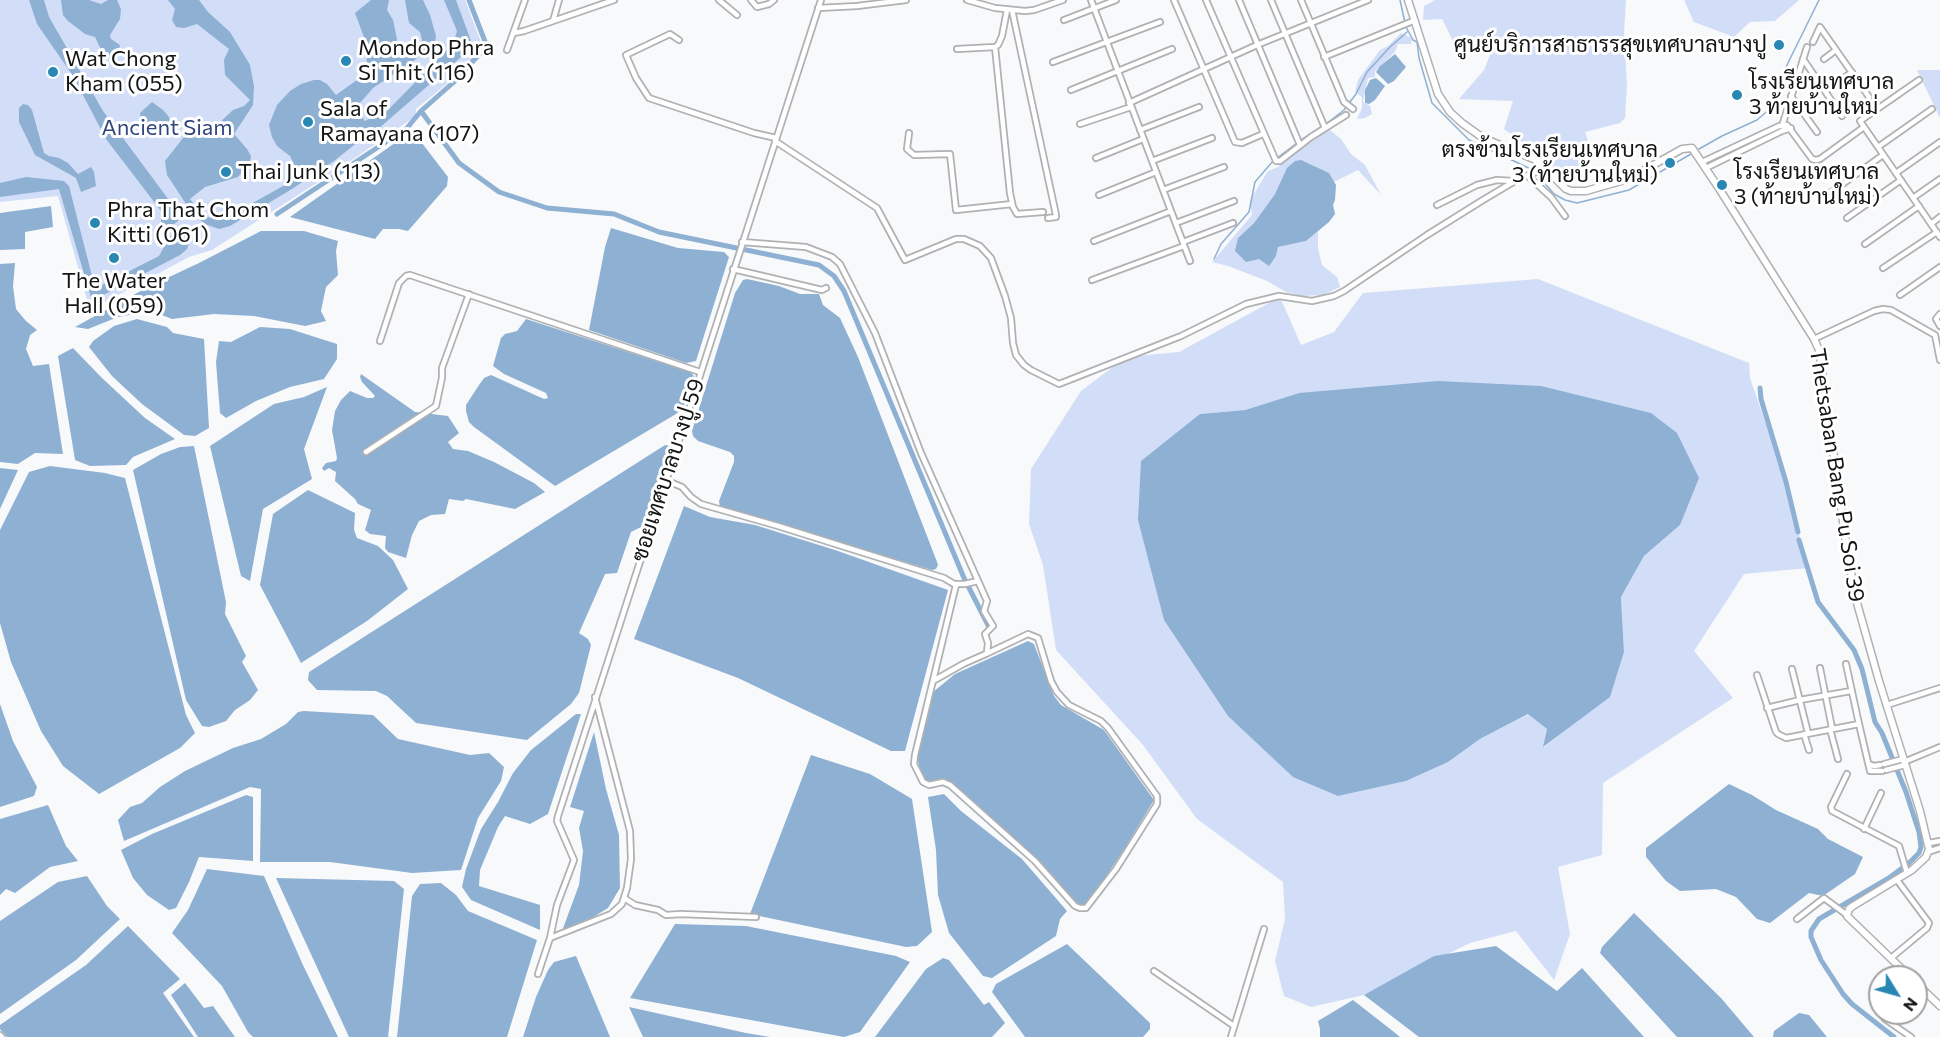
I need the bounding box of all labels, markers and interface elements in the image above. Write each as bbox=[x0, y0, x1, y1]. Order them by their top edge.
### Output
place label: ศูนย์บริการสาธารรสุขเทศบาลบางปู bbox=[1454, 32, 1767, 58]
place label: Mondop Phra Si Thit (116) bbox=[358, 35, 494, 86]
marker: ศูนย์บริการสาธารรสุขเทศบาลบางปู bbox=[1772, 38, 1786, 52]
place label: Wat Chong Kham (055) bbox=[65, 46, 183, 98]
marker: Mondop Phra Si Thit (116) bbox=[339, 54, 353, 68]
marker: Wat Chong Kham (055) bbox=[46, 65, 60, 79]
place label: โรงเรียนเทศบาล 3 ท้ายบ้านใหม่ bbox=[1749, 69, 1894, 120]
marker: โรงเรียนเทศบาล 3 ท้ายบ้านใหม่ bbox=[1730, 88, 1744, 102]
place label: Sala of Ramayana (107) bbox=[320, 96, 479, 148]
park label: Ancient Siam bbox=[101, 115, 233, 141]
marker: Sala of Ramayana (107) bbox=[301, 115, 315, 129]
place label: ตรงข้ามโรงเรียนเทศบาล 3 (ท้ายบ้านใหม่) bbox=[1442, 137, 1658, 188]
marker: ตรงข้ามโรงเรียนเทศบาล 3 (ท้ายบ้านใหม่) bbox=[1663, 156, 1677, 170]
place label: Thai Junk (113) bbox=[238, 159, 381, 185]
place label: โรงเรียนเทศบาล 3 (ท้ายบ้านใหม่) bbox=[1734, 159, 1880, 210]
marker: Thai Junk (113) bbox=[219, 165, 233, 179]
marker: โรงเรียนเทศบาล 3 (ท้ายบ้านใหม่) bbox=[1715, 178, 1729, 192]
place label: Phra That Chom Kitti (061) bbox=[107, 197, 269, 248]
marker: Phra That Chom Kitti (061) bbox=[88, 216, 102, 230]
marker: The Water Hall (059) bbox=[107, 251, 121, 265]
place label: The Water Hall (059) bbox=[62, 268, 166, 320]
street label: Thetsaban Bang Pu Soi 39 bbox=[1804, 346, 1870, 604]
street label: ซอยเทศบาลบางปู 59 bbox=[626, 375, 710, 565]
north arrow bbox=[1868, 965, 1928, 1025]
text: N bbox=[1900, 994, 1922, 1015]

